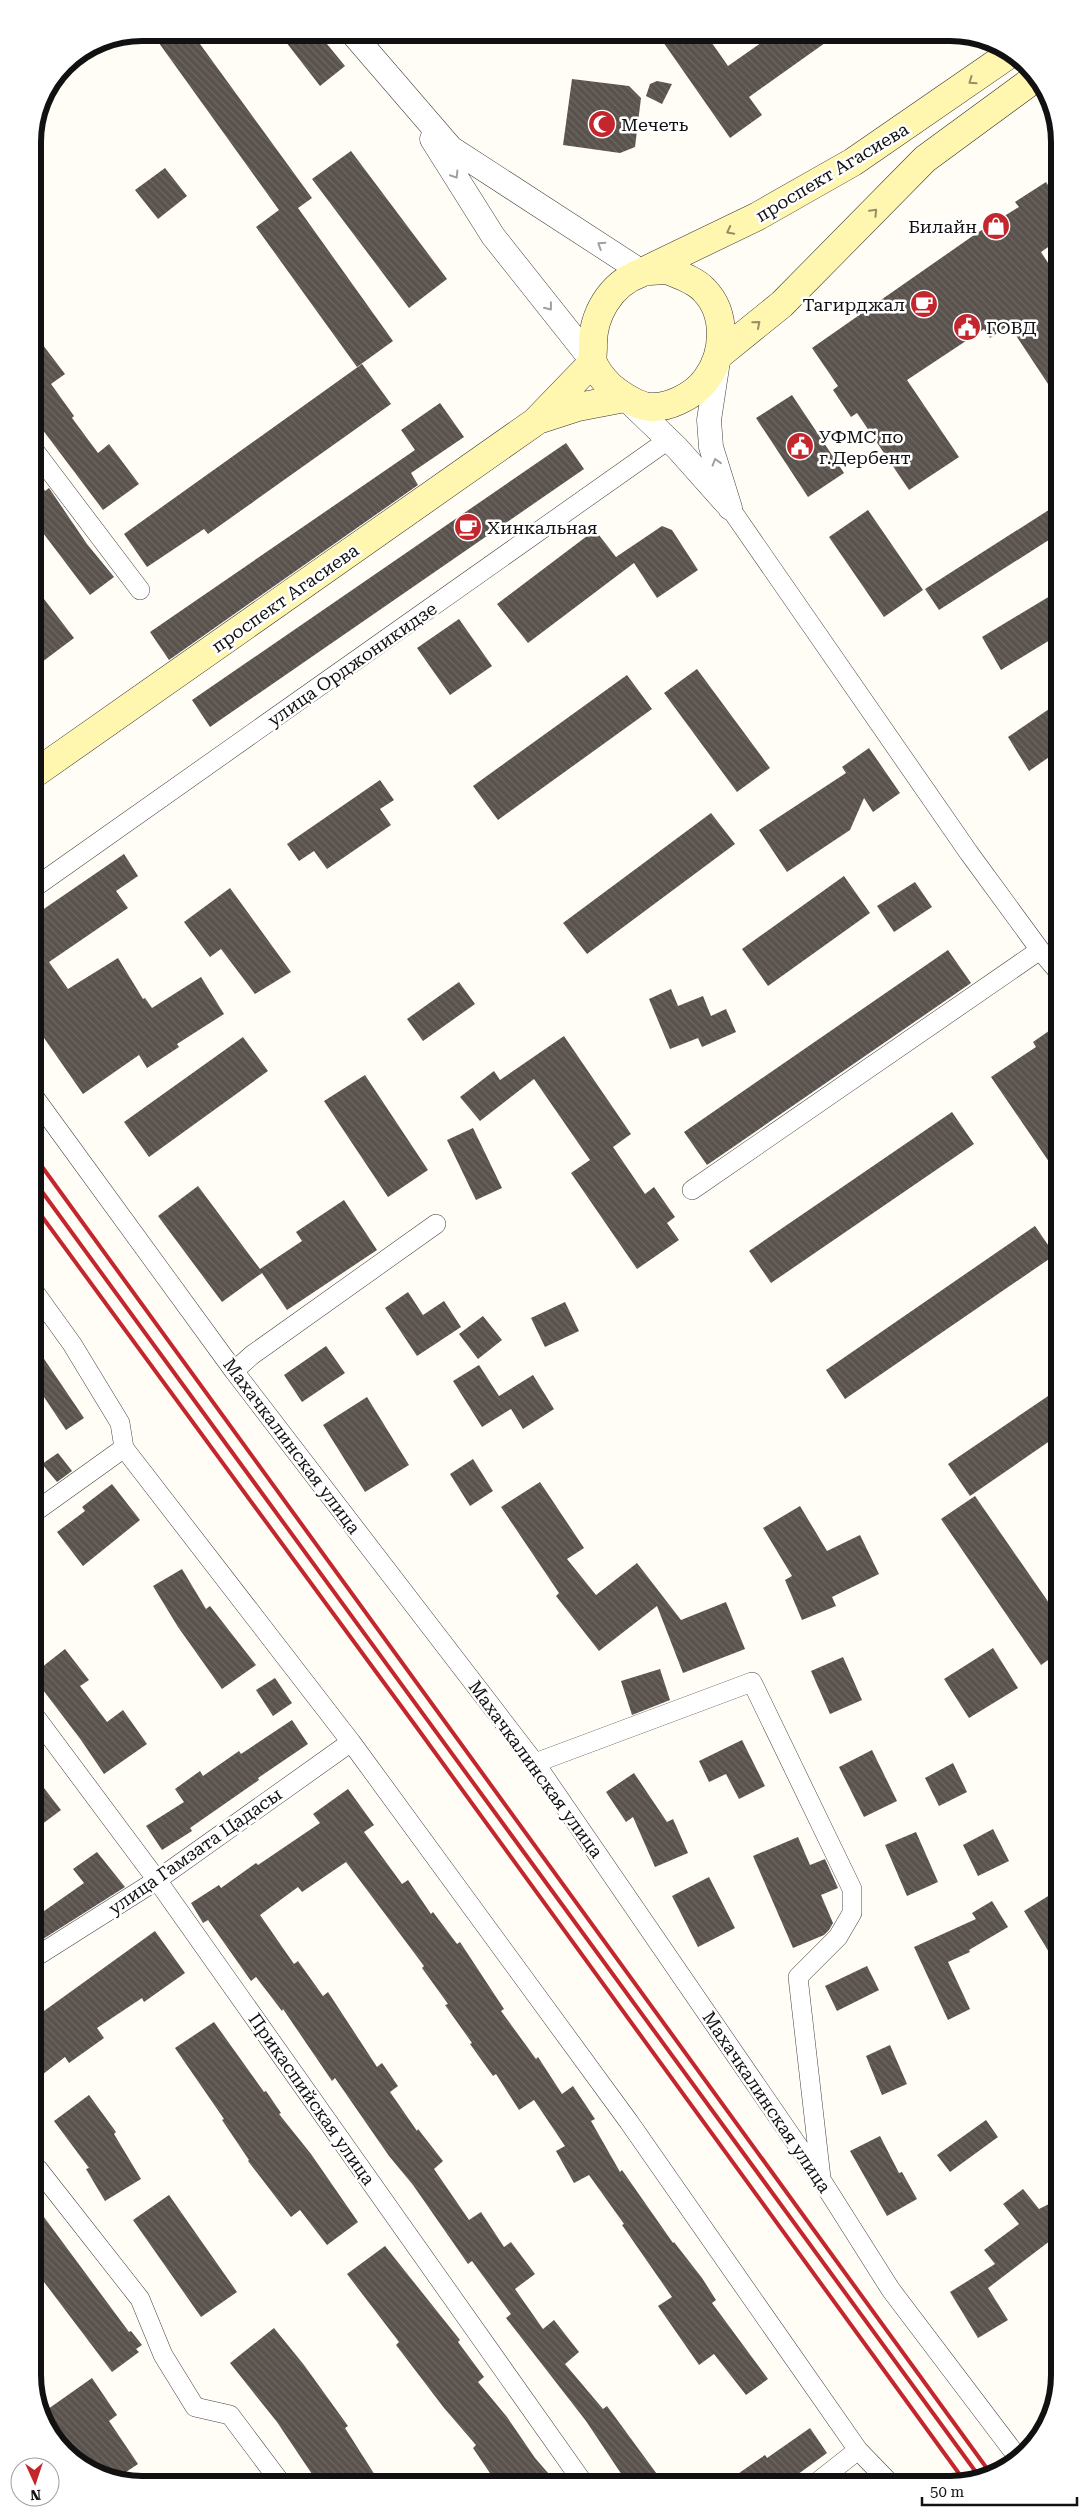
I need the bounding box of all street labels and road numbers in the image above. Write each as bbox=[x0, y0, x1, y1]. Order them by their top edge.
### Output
street label: проспект Агасиева bbox=[752, 118, 912, 226]
street label: проспект Агасиева bbox=[207, 539, 363, 657]
street label: улица Орджоникидзе bbox=[263, 597, 441, 730]
street label: Махачкалинская улица bbox=[219, 1354, 365, 1538]
street label: Махачкалинская улица bbox=[465, 1676, 608, 1862]
street label: улица Гамзата Цадасы bbox=[104, 1783, 286, 1919]
street label: Махачкалинская улица bbox=[698, 2007, 836, 2197]
street label: Прикаспийская улица bbox=[245, 2009, 380, 2189]

